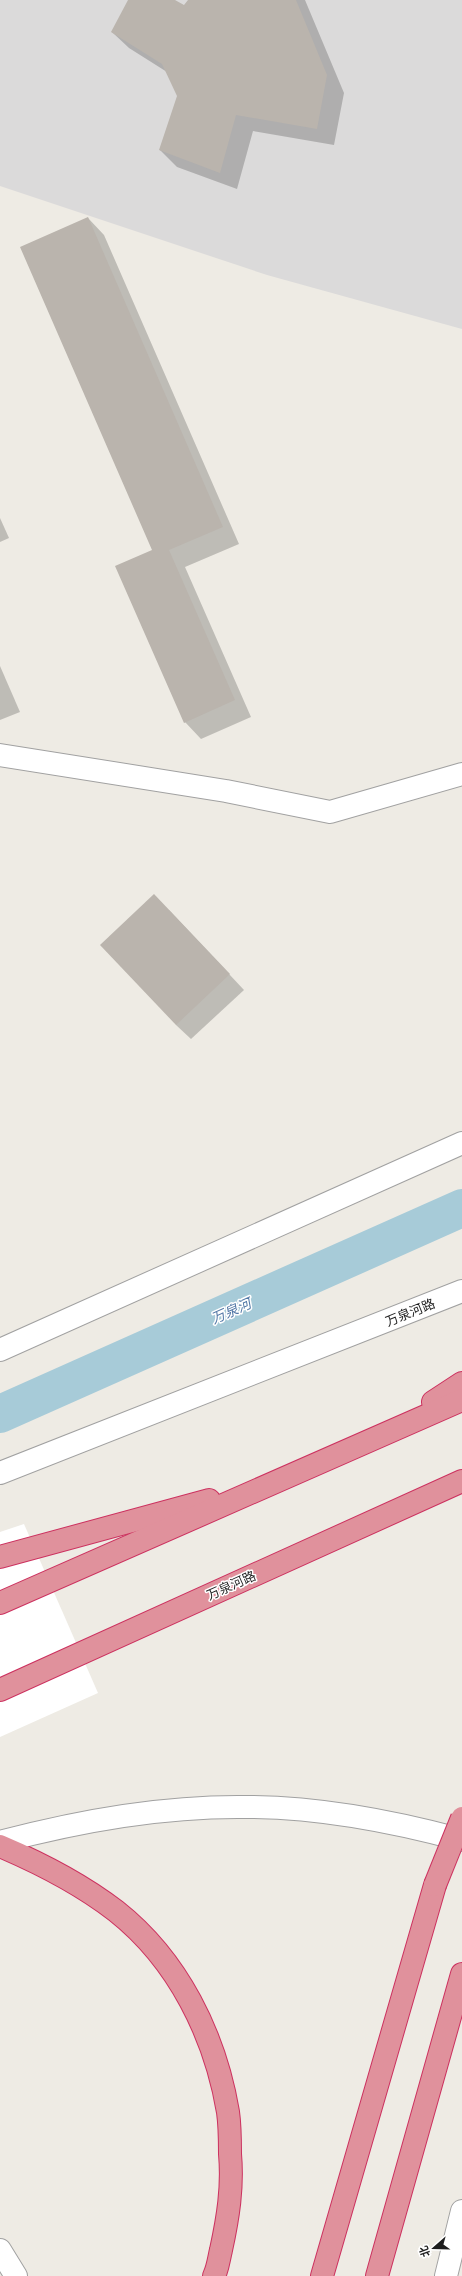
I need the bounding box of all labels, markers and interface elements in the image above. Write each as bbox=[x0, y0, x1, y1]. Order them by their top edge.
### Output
water label: 万泉河 bbox=[209, 1294, 256, 1327]
street label: 万泉河路 bbox=[383, 1296, 437, 1329]
street label: 万泉河路 bbox=[204, 1568, 258, 1603]
north arrow bbox=[414, 2228, 454, 2268]
text: 北 bbox=[417, 2244, 433, 2259]

